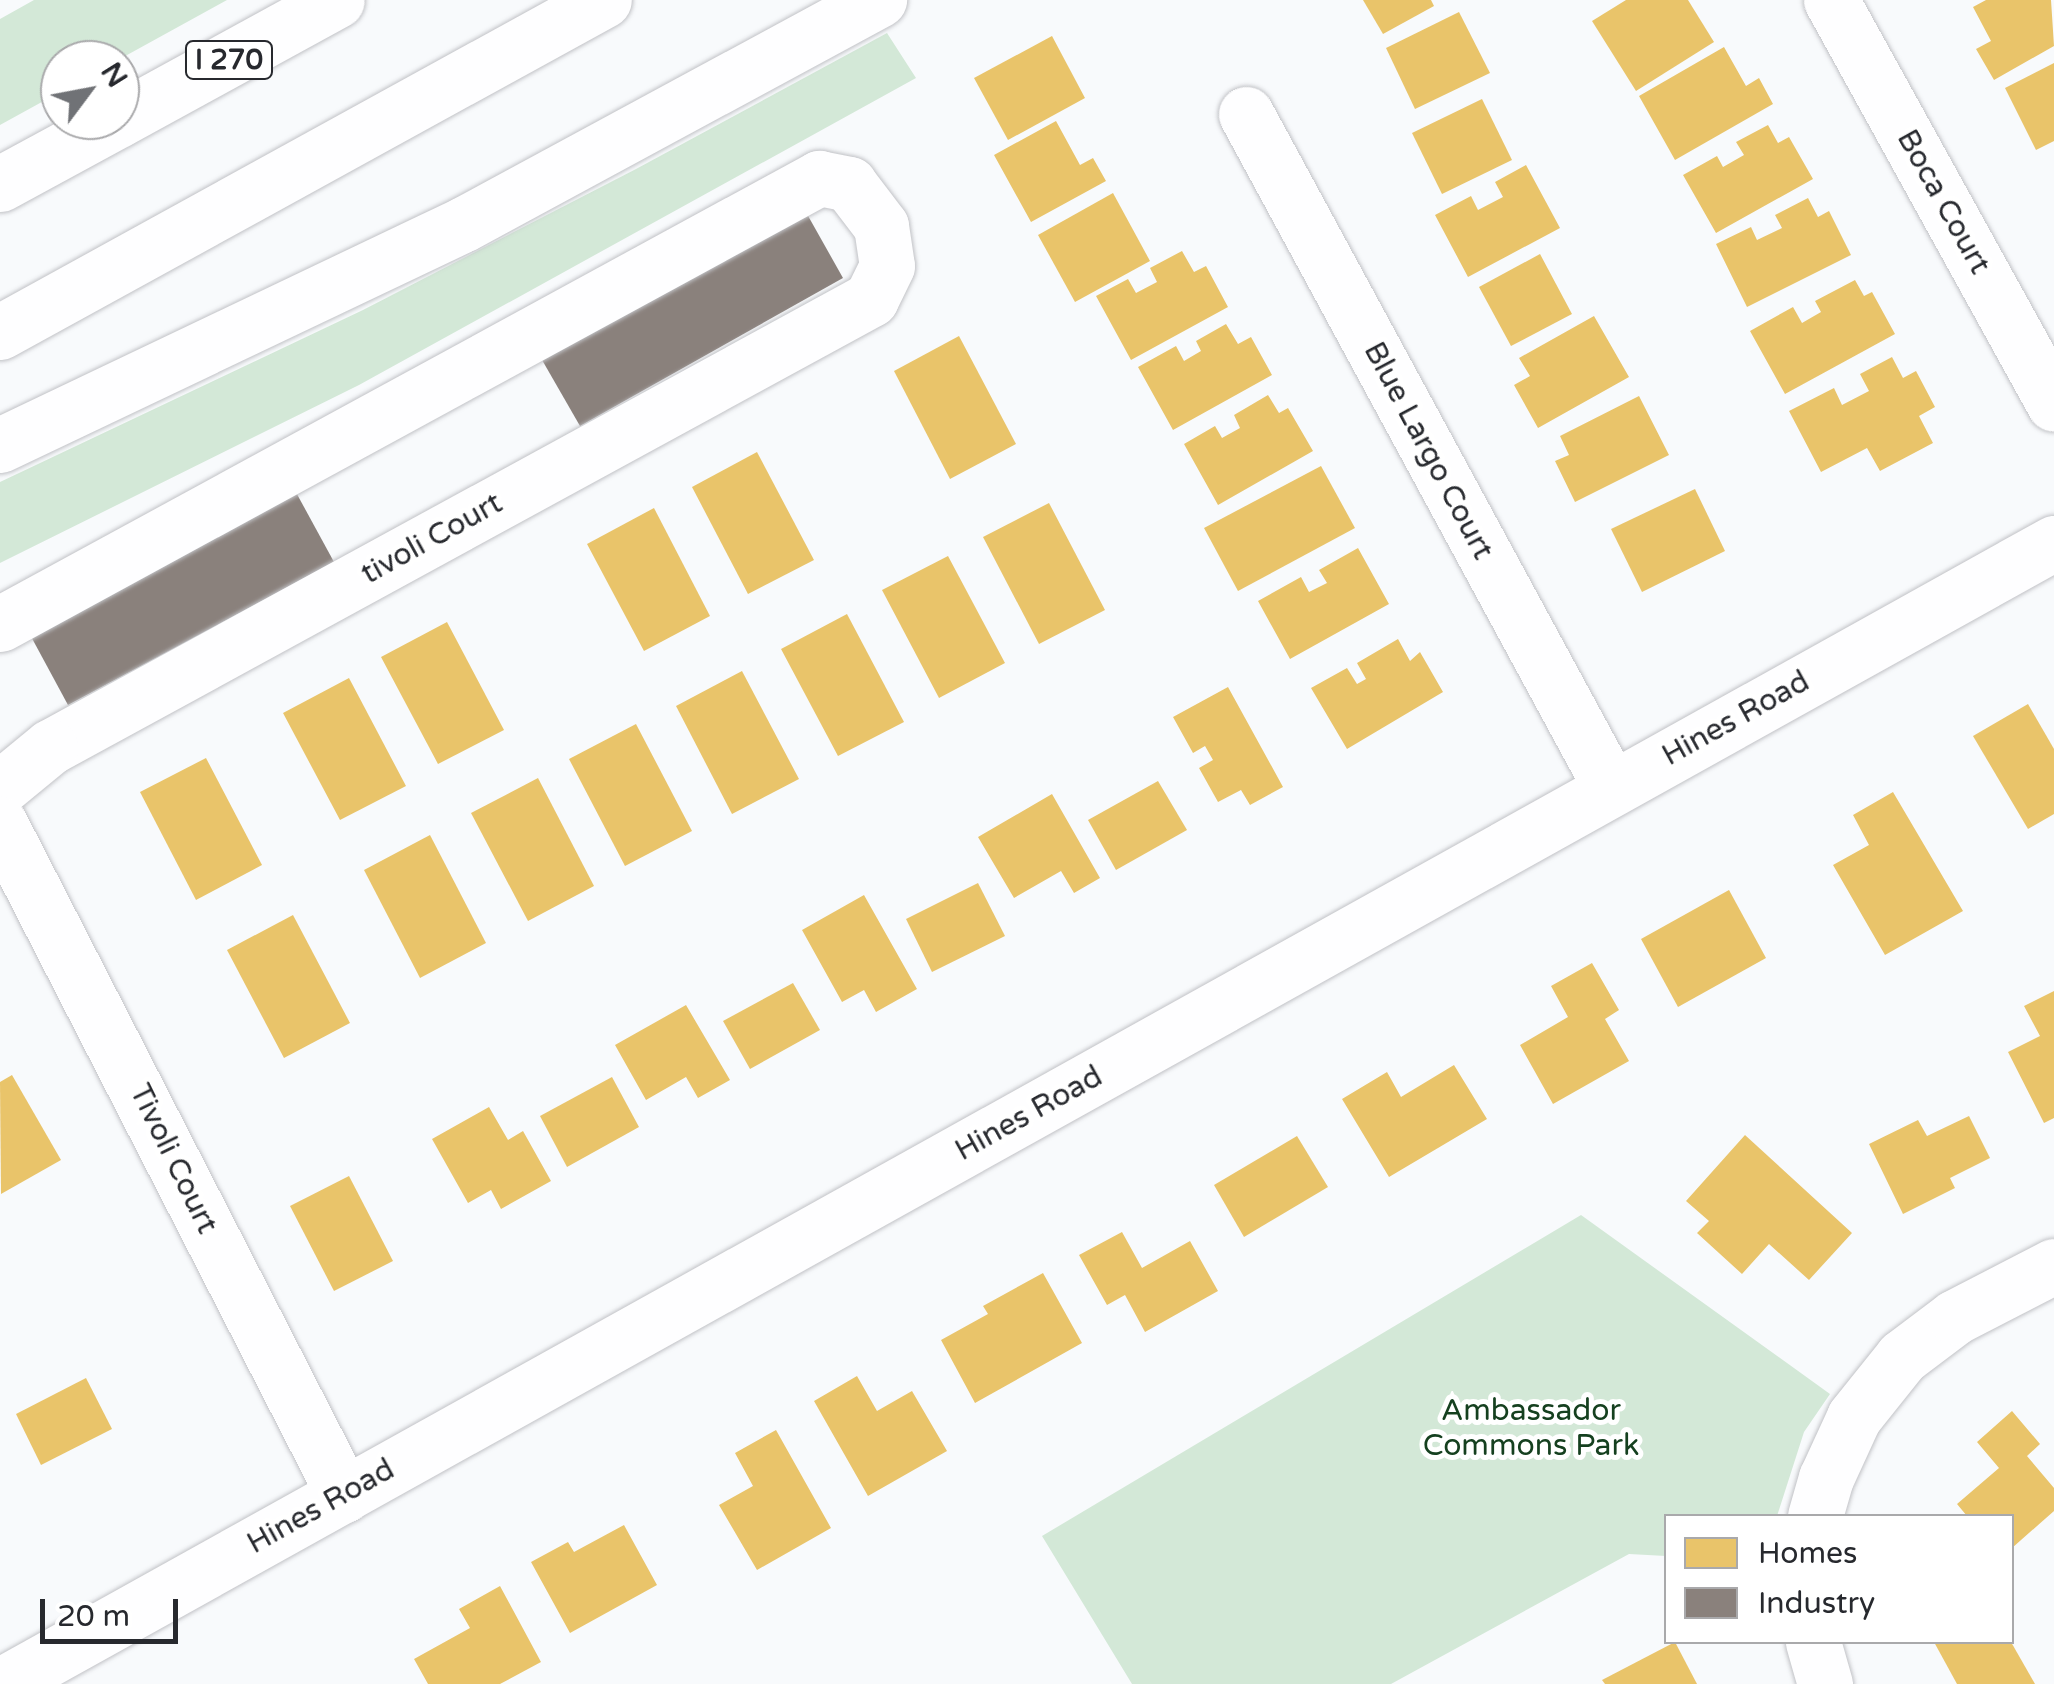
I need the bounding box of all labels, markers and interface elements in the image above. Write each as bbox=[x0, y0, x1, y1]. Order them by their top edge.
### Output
road number: I 270 bbox=[184, 37, 274, 83]
north arrow bbox=[40, 40, 140, 140]
text: N bbox=[93, 57, 134, 94]
street label: Boca Court bbox=[1889, 124, 1997, 280]
street label: Blue Largo Court bbox=[1356, 336, 1500, 566]
street label: tivoli Court bbox=[355, 486, 509, 592]
street label: Hines Road bbox=[1656, 664, 1816, 774]
street label: Hines Road bbox=[949, 1059, 1109, 1169]
street label: Tivoli Court bbox=[121, 1078, 225, 1240]
park label: Ambassador Commons Park bbox=[1423, 1393, 1639, 1464]
street label: Hines Road bbox=[241, 1452, 401, 1562]
legend bbox=[1664, 1514, 2014, 1644]
text: Homes bbox=[1758, 1535, 1857, 1572]
scale bar bbox=[45, 1579, 182, 1641]
text: Industry bbox=[1758, 1585, 1875, 1622]
text: 20 m bbox=[57, 1598, 130, 1635]

